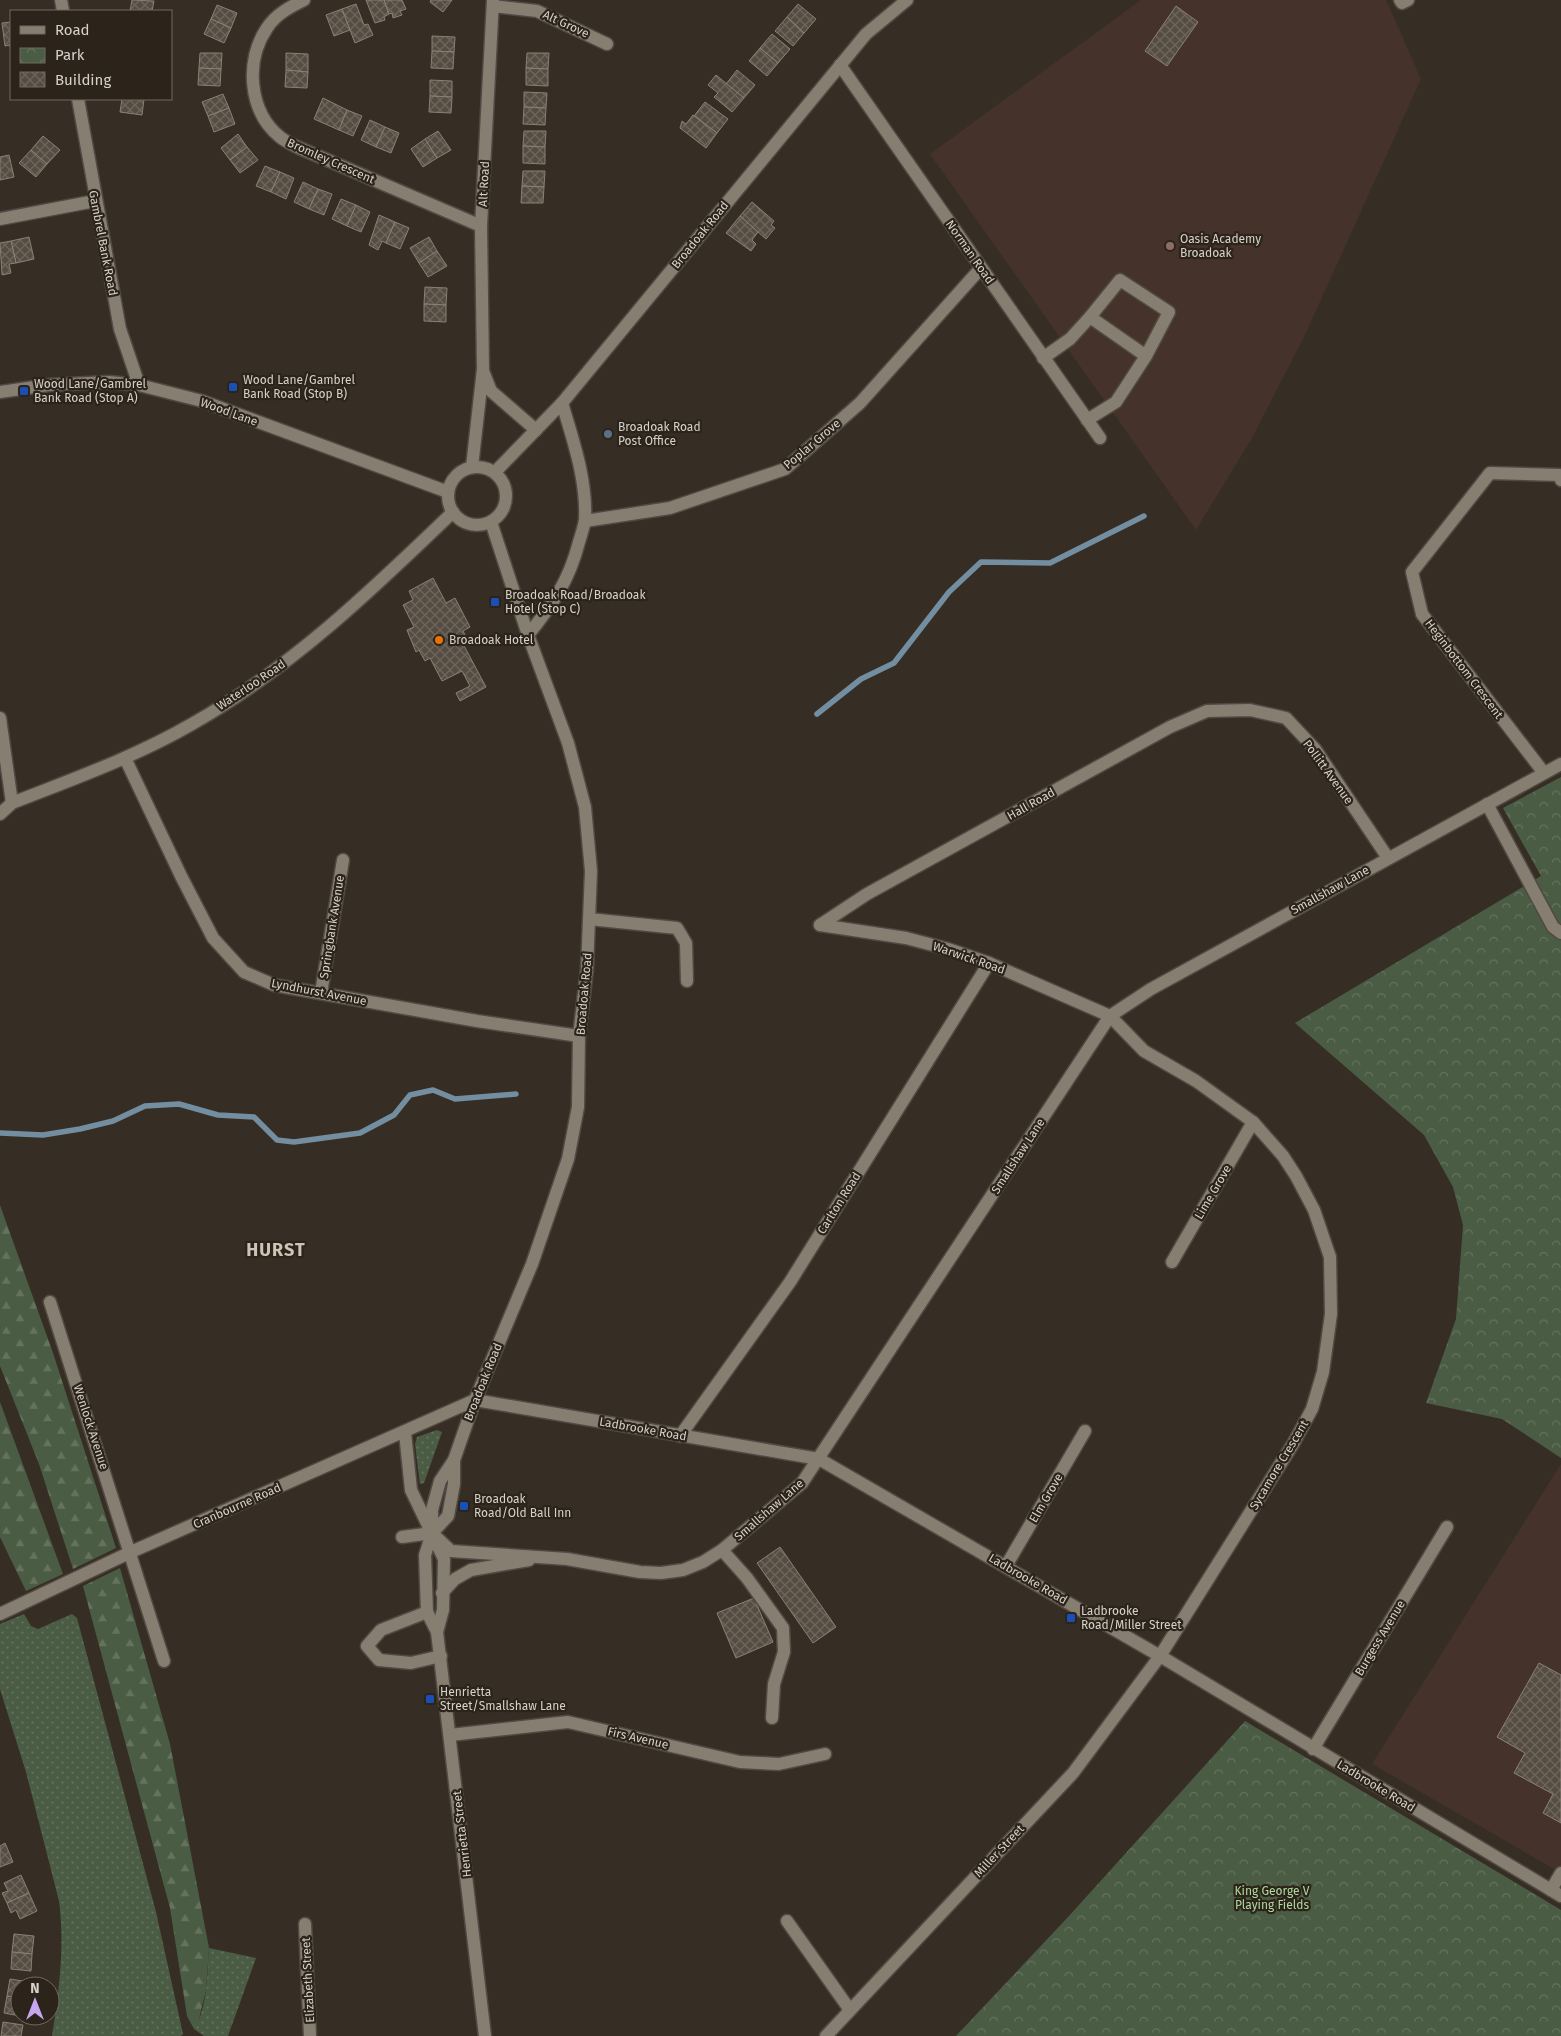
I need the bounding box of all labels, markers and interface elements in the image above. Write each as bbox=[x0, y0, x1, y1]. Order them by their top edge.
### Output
street label: Alt Grove bbox=[541, 7, 591, 41]
legend bbox=[10, 10, 172, 100]
text: Road bbox=[55, 21, 90, 39]
text: Park bbox=[55, 46, 85, 64]
text: Building bbox=[55, 71, 111, 89]
street label: Bromley Crescent bbox=[285, 135, 378, 187]
street label: Alt Road bbox=[476, 161, 492, 207]
street label: Gambrel Bank Road bbox=[86, 189, 120, 297]
street label: Broadoak Road bbox=[669, 199, 731, 271]
street label: Norman Road bbox=[943, 217, 997, 287]
place label: Oasis Academy Broadoak bbox=[1180, 232, 1261, 260]
marker: Oasis Academy Broadoak bbox=[1164, 240, 1176, 252]
place label: Wood Lane/Gambrel Bank Road (Stop B) bbox=[243, 373, 355, 401]
place label: Wood Lane/Gambrel Bank Road (Stop A) bbox=[34, 377, 146, 405]
marker: Wood Lane/Gambrel Bank Road (Stop B) bbox=[227, 381, 239, 393]
marker: Wood Lane/Gambrel Bank Road (Stop A) bbox=[18, 385, 30, 397]
street label: Wood Lane bbox=[198, 395, 260, 429]
street label: Poplar Grove bbox=[781, 416, 843, 472]
place label: Broadoak Road Post Office bbox=[618, 420, 701, 448]
marker: Broadoak Road Post Office bbox=[602, 428, 614, 440]
place label: Broadoak Road/Broadoak Hotel (Stop C) bbox=[505, 588, 646, 616]
marker: Broadoak Road/Broadoak Hotel (Stop C) bbox=[489, 596, 501, 608]
street label: Heginbottom Crescent bbox=[1422, 617, 1506, 722]
place label: Broadoak Hotel bbox=[449, 633, 534, 647]
marker: Broadoak Hotel bbox=[433, 634, 445, 646]
street label: Waterloo Road bbox=[214, 657, 288, 713]
street label: Pollitt Avenue bbox=[1300, 737, 1356, 807]
street label: Hall Road bbox=[1005, 785, 1057, 823]
street label: Smallshaw Lane bbox=[1289, 863, 1371, 917]
street label: Springbank Avenue bbox=[317, 874, 347, 980]
street label: Warwick Road bbox=[931, 939, 1007, 977]
street label: Broadoak Road bbox=[573, 952, 595, 1036]
street label: Lyndhurst Avenue bbox=[270, 976, 368, 1008]
street label: Smallshaw Lane bbox=[988, 1116, 1048, 1196]
street label: Lime Grove bbox=[1192, 1162, 1234, 1222]
street label: Carlton Road bbox=[814, 1169, 864, 1237]
district label: HURST bbox=[246, 1239, 306, 1261]
street label: Broadoak Road bbox=[461, 1341, 505, 1423]
street label: Wenlock Avenue bbox=[71, 1383, 111, 1471]
street label: Ladbrooke Road bbox=[598, 1414, 688, 1444]
street label: Sycamore Crescent bbox=[1247, 1417, 1312, 1512]
street label: Elm Grove bbox=[1026, 1471, 1066, 1525]
street label: Smallshaw Lane bbox=[732, 1476, 806, 1544]
street label: Cranbourne Road bbox=[191, 1480, 283, 1532]
place label: Broadoak Road/Old Ball Inn bbox=[474, 1492, 571, 1520]
marker: Broadoak Road/Old Ball Inn bbox=[458, 1500, 470, 1512]
street label: Ladbrooke Road bbox=[986, 1551, 1070, 1607]
street label: Burgess Avenue bbox=[1352, 1598, 1408, 1678]
place label: Ladbrooke Road/Miller Street bbox=[1081, 1604, 1182, 1632]
marker: Ladbrooke Road/Miller Street bbox=[1065, 1612, 1077, 1624]
place label: Henrietta Street/Smallshaw Lane bbox=[440, 1685, 566, 1713]
marker: Henrietta Street/Smallshaw Lane bbox=[424, 1693, 436, 1705]
street label: Firs Avenue bbox=[606, 1724, 670, 1752]
street label: Ladbrooke Road bbox=[1335, 1757, 1417, 1815]
street label: Henrietta Street bbox=[450, 1789, 474, 1878]
street label: Miller Street bbox=[971, 1821, 1027, 1880]
park label: King George V Playing Fields bbox=[1235, 1884, 1310, 1912]
street label: Elizabeth Street bbox=[299, 1936, 317, 2023]
north arrow bbox=[10, 1976, 60, 2026]
text: N bbox=[30, 1980, 40, 1997]

